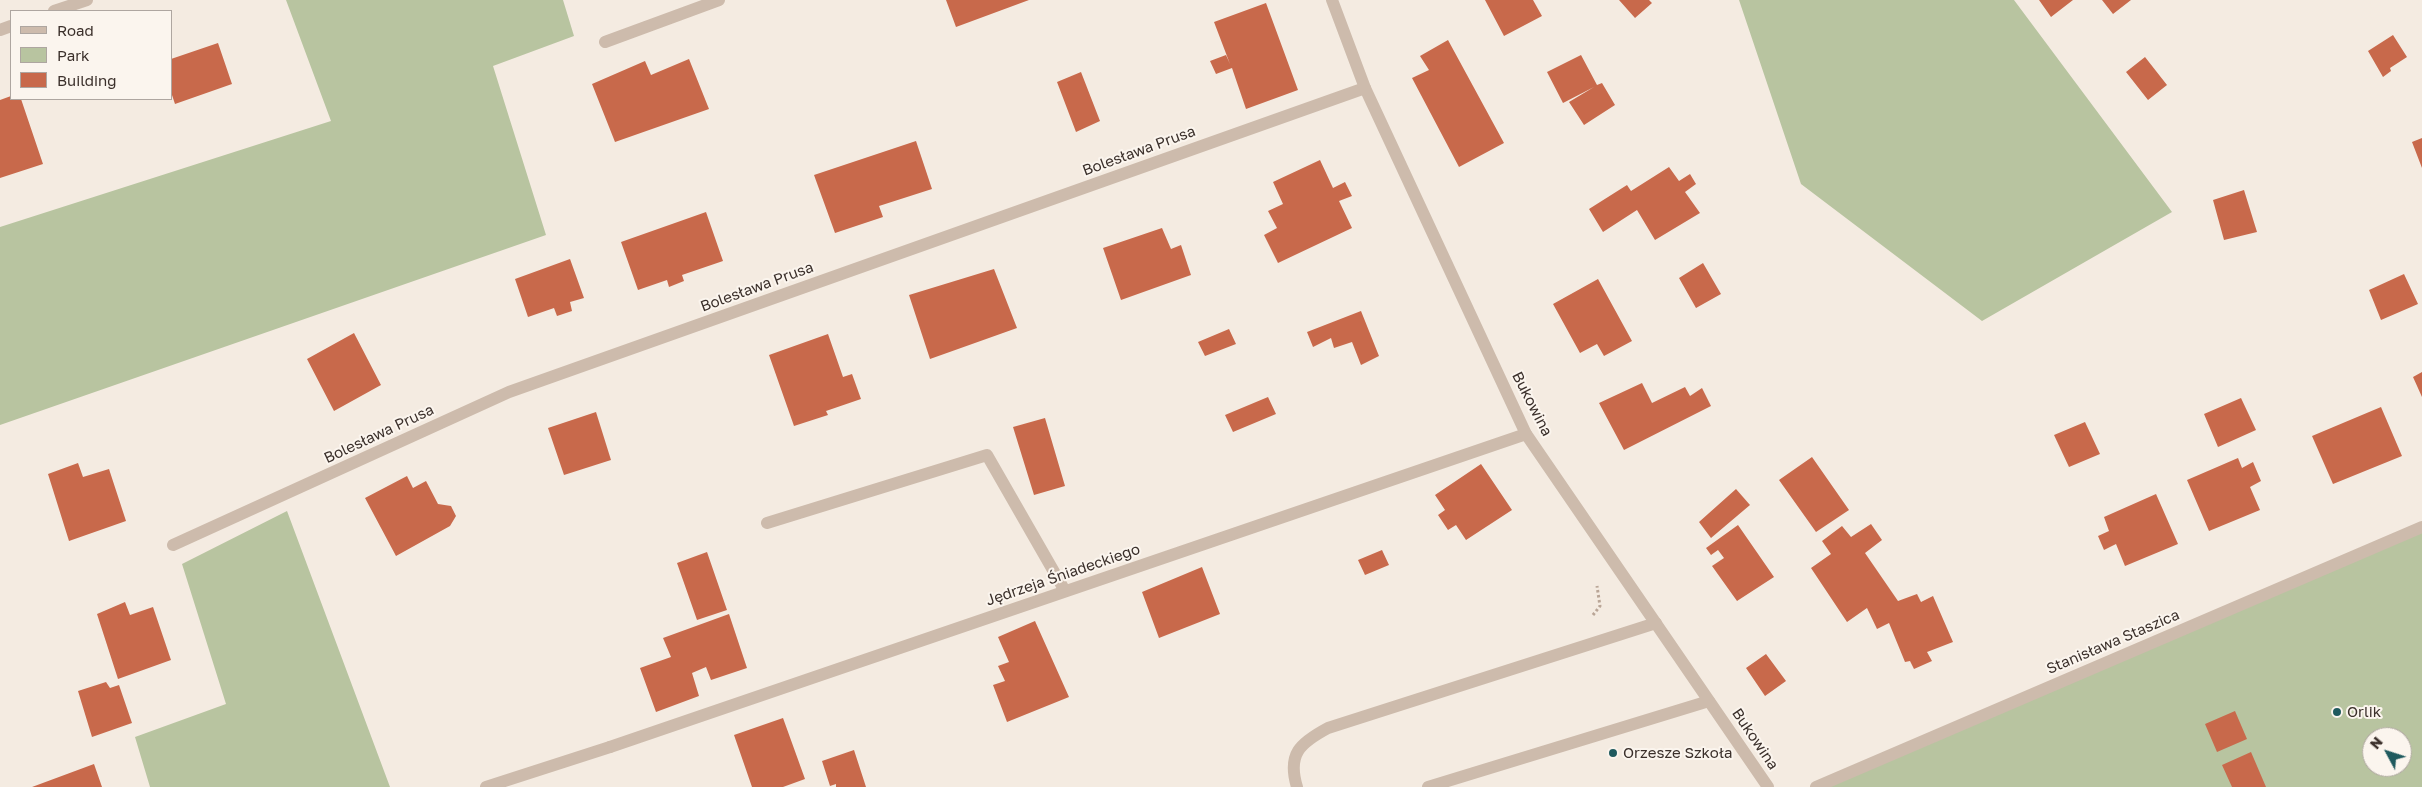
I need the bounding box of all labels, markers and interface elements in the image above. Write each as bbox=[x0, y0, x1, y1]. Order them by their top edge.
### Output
legend bbox=[10, 10, 172, 100]
text: Road bbox=[57, 21, 94, 39]
text: Park bbox=[57, 46, 89, 64]
text: Building bbox=[57, 71, 117, 89]
street label: Bolesława Prusa bbox=[1080, 122, 1198, 180]
street label: Bolesława Prusa bbox=[698, 258, 816, 316]
street label: Bukowina bbox=[1508, 369, 1556, 439]
street label: Bolesława Prusa bbox=[321, 401, 437, 467]
street label: Jędrzeja Śniadeckiego bbox=[984, 540, 1142, 610]
street label: Stanisława Staszica bbox=[2044, 606, 2182, 678]
place label: Orlik bbox=[2347, 703, 2381, 721]
street label: Bukowina bbox=[1728, 705, 1782, 773]
marker: Orlik bbox=[2331, 706, 2343, 718]
north arrow bbox=[2362, 727, 2412, 777]
text: N bbox=[2366, 733, 2386, 752]
place label: Orzesze Szkoła bbox=[1623, 744, 1732, 762]
marker: Orzesze Szkoła bbox=[1607, 747, 1619, 759]

